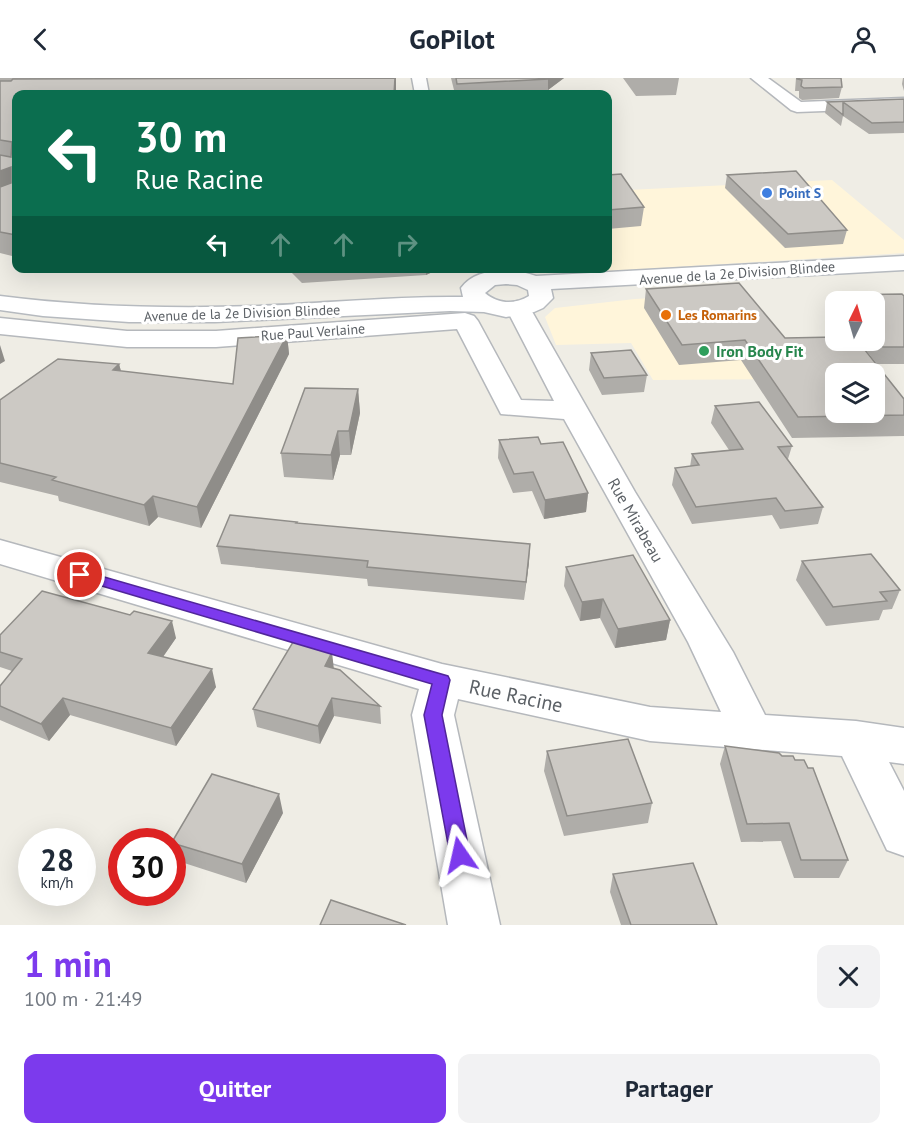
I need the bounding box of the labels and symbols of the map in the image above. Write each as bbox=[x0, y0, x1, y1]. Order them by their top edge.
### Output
place label: Point S bbox=[779, 184, 821, 202]
marker: Point S bbox=[760, 186, 774, 200]
street label: Avenue de la 2e Division Blindee bbox=[638, 257, 836, 289]
north arrow bbox=[825, 291, 885, 351]
street label: Avenue de la 2e Division Blindee bbox=[144, 301, 340, 325]
place label: Les Romarins bbox=[678, 306, 757, 324]
marker: Les Romarins bbox=[659, 308, 673, 322]
street label: Rue Paul Verlaine bbox=[260, 319, 366, 345]
place label: Iron Body Fit bbox=[716, 341, 804, 361]
marker: Iron Body Fit bbox=[697, 344, 711, 358]
street label: Rue Mirabeau bbox=[604, 474, 668, 566]
pin bbox=[54, 549, 105, 600]
street label: Rue Racine bbox=[467, 673, 565, 719]
position arrow bbox=[428, 823, 492, 887]
speed limit sign: 30 bbox=[108, 828, 186, 906]

